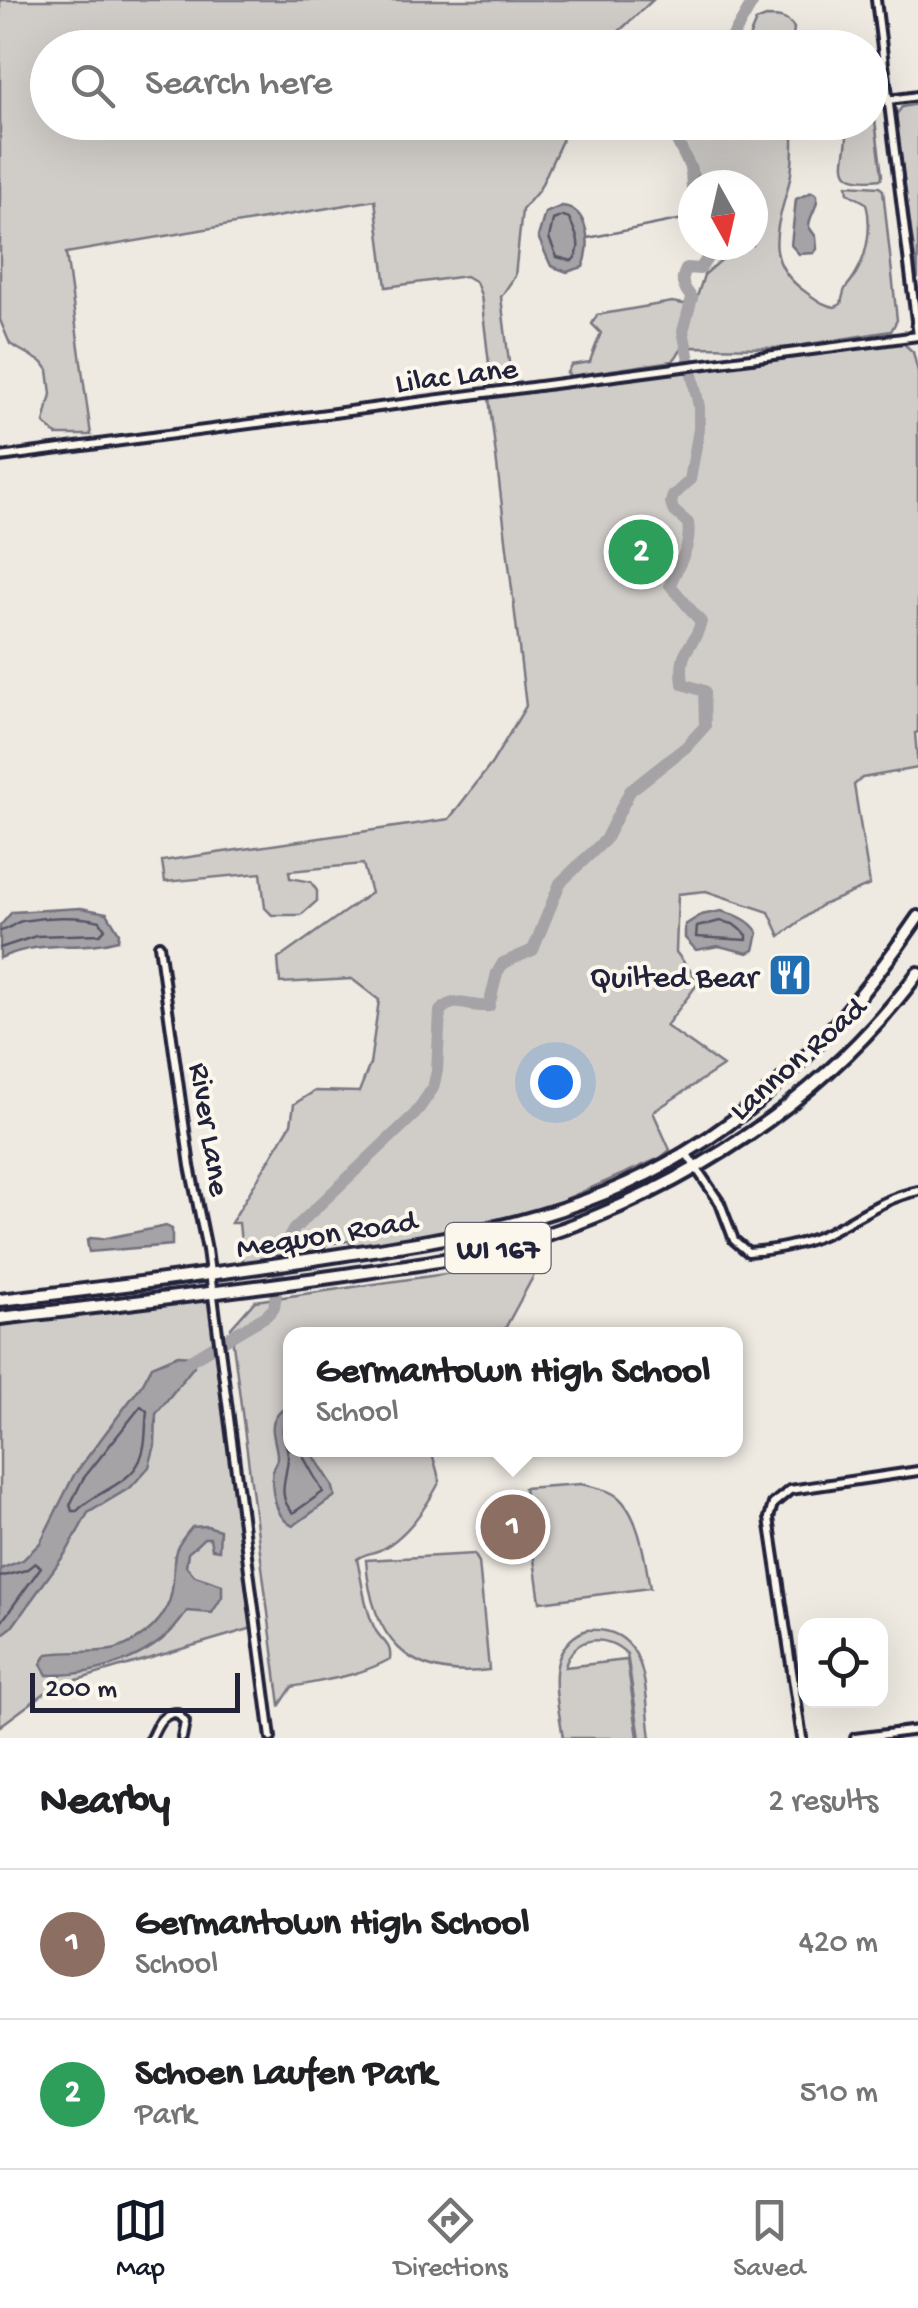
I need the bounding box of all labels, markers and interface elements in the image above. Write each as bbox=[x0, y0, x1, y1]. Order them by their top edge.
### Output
search box bbox=[30, 30, 888, 140]
icon: search bbox=[65, 58, 120, 113]
text: Search here bbox=[145, 63, 332, 107]
north arrow bbox=[678, 170, 768, 260]
street label: Lilac Lane bbox=[393, 352, 521, 404]
pin: 2 bbox=[608, 514, 674, 590]
restaurant icon: Quilted Bear bbox=[767, 952, 813, 998]
place label: Quilted Bear bbox=[590, 961, 761, 999]
street label: Lannon Road bbox=[723, 989, 877, 1131]
your location bbox=[530, 1057, 581, 1108]
street label: River Lane bbox=[178, 1060, 236, 1200]
street label: Mequon Road bbox=[234, 1204, 422, 1270]
road number: WI 167 bbox=[446, 1223, 550, 1273]
popup bbox=[283, 1327, 743, 1457]
text: Germantown High School bbox=[316, 1351, 710, 1395]
text: School bbox=[316, 1395, 399, 1433]
pin: 1 bbox=[480, 1490, 546, 1564]
map controls bbox=[798, 1618, 888, 1708]
button: locate bbox=[798, 1618, 888, 1708]
scale bar bbox=[30, 1668, 240, 1712]
text: 200 m bbox=[45, 1674, 117, 1707]
text: Nearby bbox=[40, 1779, 170, 1828]
text: 2 results bbox=[768, 1784, 878, 1822]
text: Germantown High School bbox=[135, 1903, 530, 1947]
text: 1 bbox=[66, 1925, 79, 1963]
text: 420 m bbox=[799, 1925, 878, 1963]
text: School bbox=[135, 1947, 218, 1985]
text: Schoen Laufen Park bbox=[135, 2053, 436, 2097]
text: 2 bbox=[65, 2075, 80, 2113]
text: 510 m bbox=[800, 2075, 878, 2113]
text: Park bbox=[135, 2097, 196, 2135]
tab: Map bbox=[113, 2193, 168, 2286]
tab: Directions bbox=[394, 2193, 508, 2286]
tab: Saved bbox=[733, 2193, 805, 2286]

